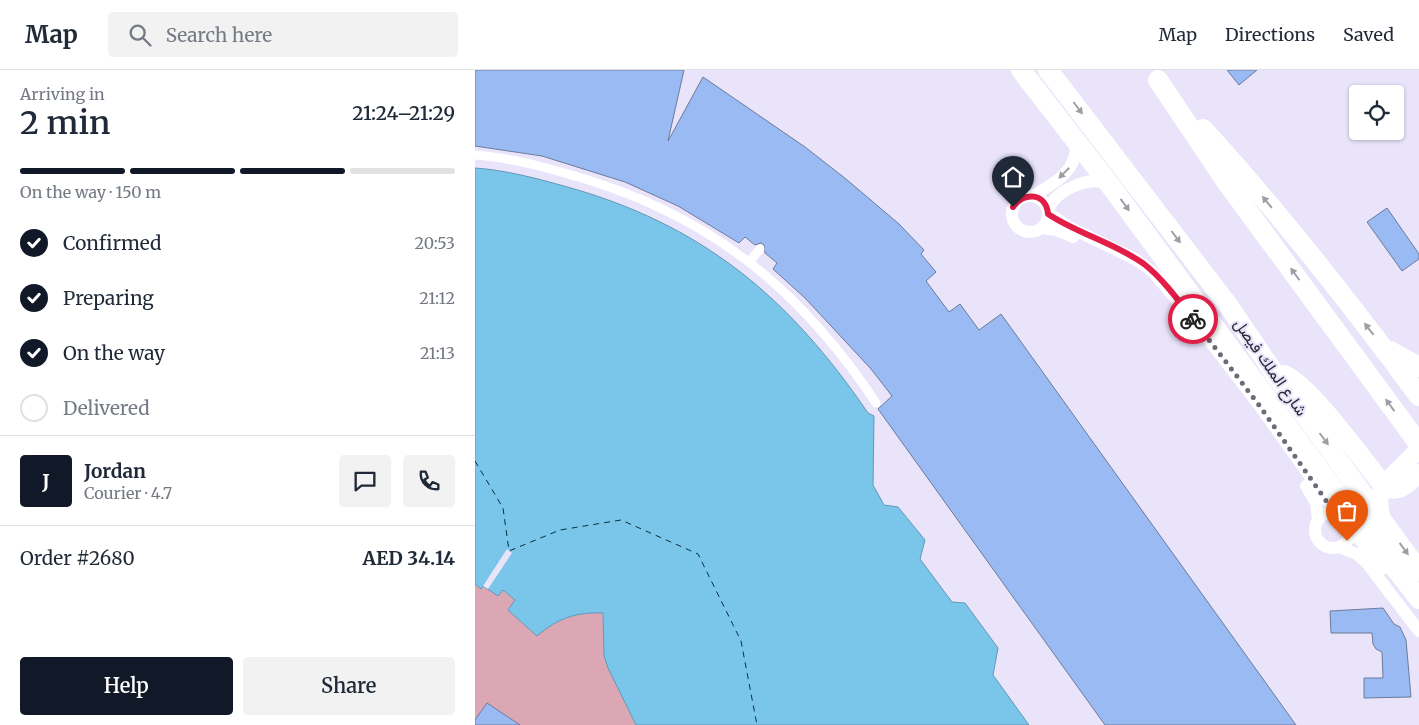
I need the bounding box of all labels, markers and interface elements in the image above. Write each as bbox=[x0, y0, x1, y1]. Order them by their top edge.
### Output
search box bbox=[108, 12, 458, 57]
text: Map bbox=[25, 19, 78, 50]
icon: search bbox=[126, 21, 154, 49]
text: Search here bbox=[166, 23, 272, 47]
text: Map bbox=[1159, 23, 1197, 46]
text: Directions bbox=[1225, 23, 1315, 46]
text: Saved bbox=[1343, 23, 1394, 46]
text: Arriving in bbox=[20, 84, 105, 104]
map controls bbox=[1349, 85, 1404, 140]
button: locate bbox=[1349, 85, 1404, 140]
text: 21:24–21:29 bbox=[352, 101, 455, 125]
one-way arrow bbox=[1073, 101, 1083, 115]
text: 2 min bbox=[20, 103, 110, 143]
pin bbox=[992, 156, 1034, 207]
icon: home bbox=[999, 163, 1027, 191]
one-way arrow bbox=[1058, 167, 1070, 179]
text: On the way · 150 m bbox=[20, 182, 161, 202]
one-way arrow bbox=[1261, 196, 1272, 209]
one-way arrow bbox=[1119, 198, 1130, 211]
icon: check bbox=[20, 229, 48, 257]
one-way arrow bbox=[1171, 230, 1182, 243]
text: Confirmed bbox=[63, 231, 161, 255]
text: 20:53 bbox=[415, 233, 455, 253]
one-way arrow bbox=[1289, 268, 1300, 281]
icon: check bbox=[20, 284, 48, 312]
text: Preparing bbox=[63, 286, 154, 310]
text: 21:12 bbox=[419, 288, 455, 308]
courier bbox=[1168, 294, 1218, 344]
icon: bike bbox=[1179, 305, 1207, 333]
street label: شارع الملك فيصل bbox=[1228, 314, 1312, 421]
one-way arrow bbox=[1363, 323, 1374, 336]
icon: check bbox=[20, 339, 48, 367]
text: On the way bbox=[63, 341, 165, 365]
text: 21:13 bbox=[420, 343, 455, 363]
text: Delivered bbox=[63, 396, 150, 420]
one-way arrow bbox=[1385, 398, 1395, 412]
one-way arrow bbox=[1318, 432, 1329, 445]
button: chat bbox=[339, 455, 391, 507]
button: phone bbox=[403, 455, 455, 507]
text: Jordan bbox=[84, 459, 146, 483]
text: J bbox=[42, 469, 50, 493]
text: Courier · 4.7 bbox=[84, 483, 172, 503]
pin bbox=[1326, 490, 1368, 541]
icon: bag bbox=[1333, 497, 1361, 525]
one-way arrow bbox=[1398, 542, 1409, 555]
text: Order #2680 bbox=[20, 546, 135, 570]
text: AED 34.14 bbox=[362, 546, 455, 570]
button: Help bbox=[20, 657, 233, 715]
button: Share bbox=[243, 657, 455, 715]

